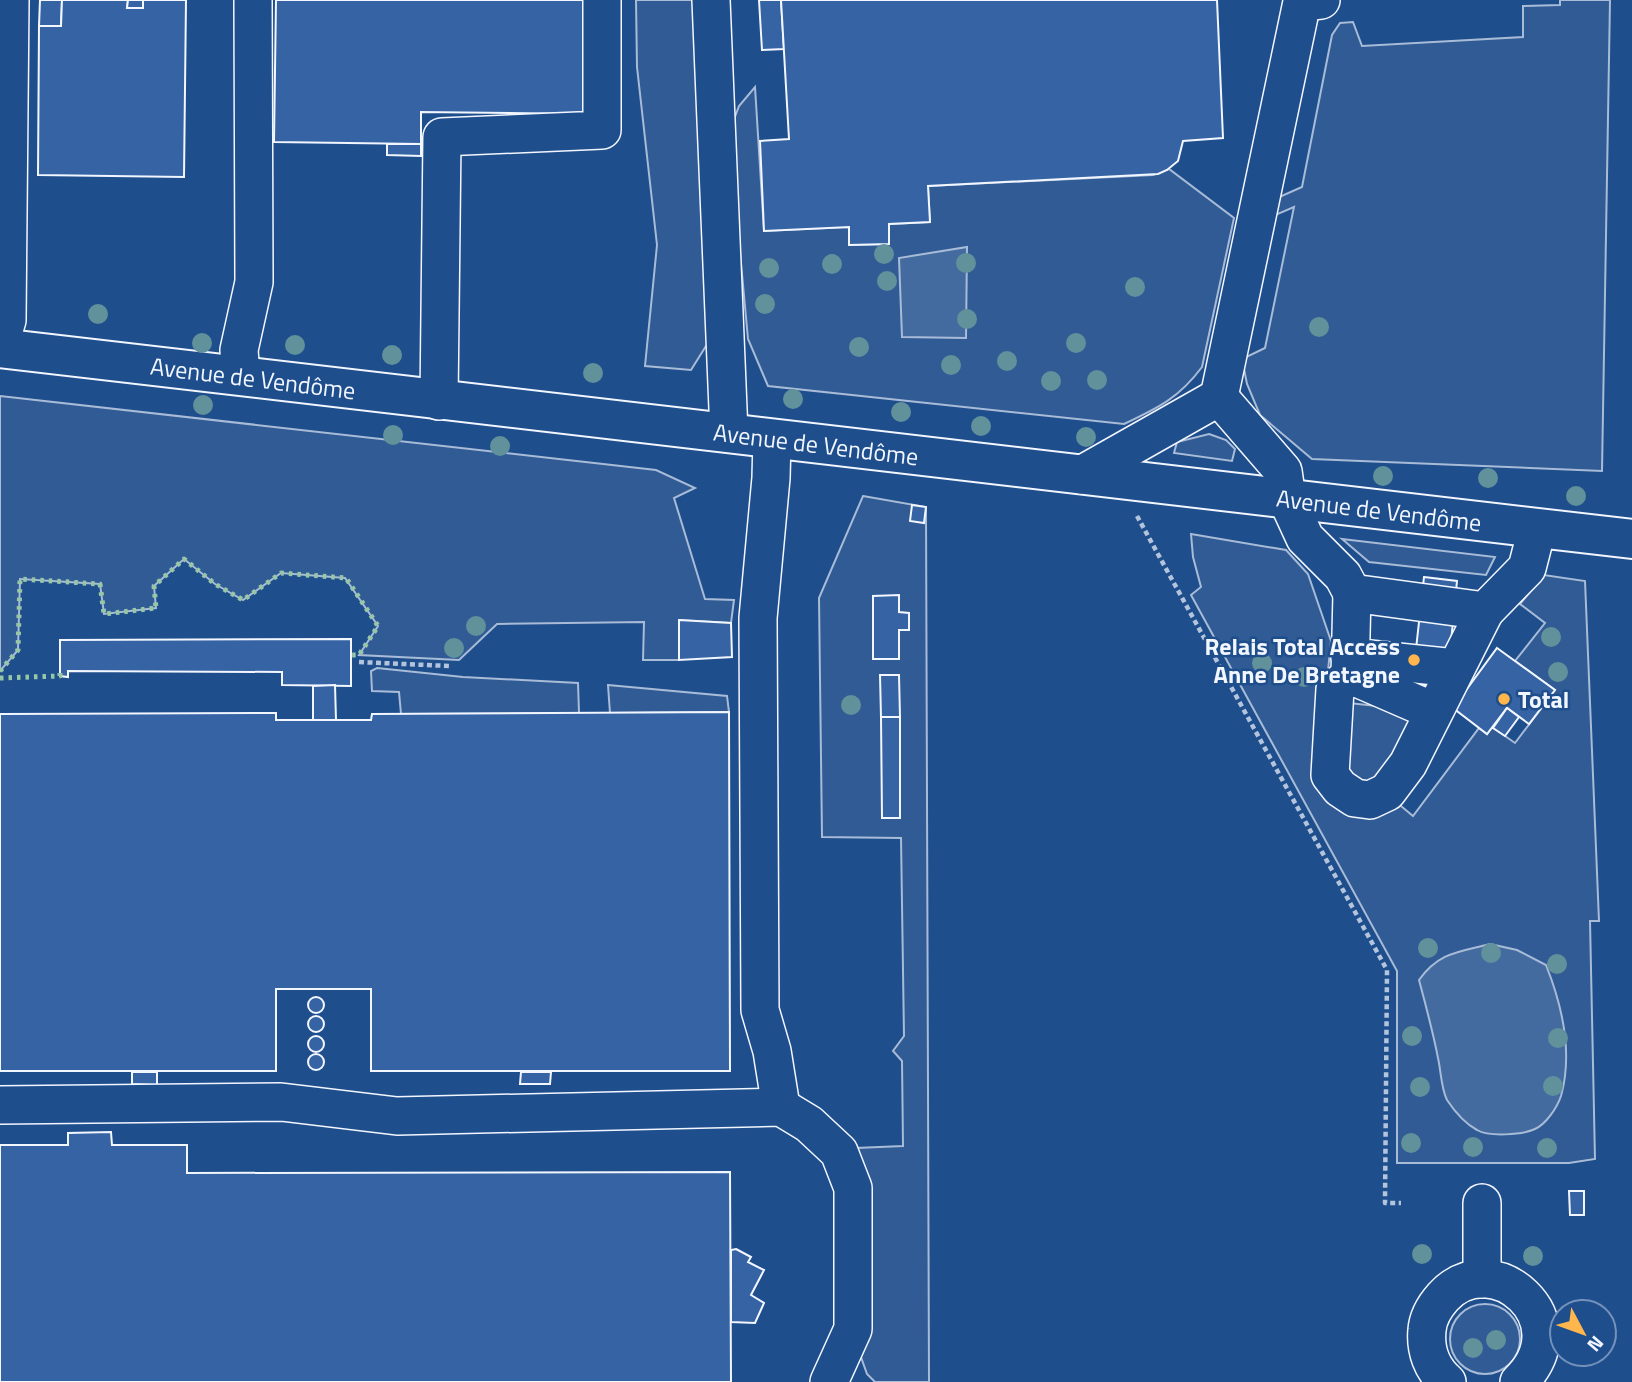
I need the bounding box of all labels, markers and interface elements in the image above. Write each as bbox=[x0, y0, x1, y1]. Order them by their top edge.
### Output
street label: Avenue de Vendôme bbox=[148, 348, 358, 408]
street label: Avenue de Vendôme bbox=[711, 414, 921, 474]
street label: Avenue de Vendôme bbox=[1274, 480, 1484, 540]
place label: Relais Total Access Anne De Bretagne bbox=[1205, 628, 1400, 692]
marker: Relais Total Access Anne De Bretagne bbox=[1406, 652, 1422, 668]
place label: Total bbox=[1518, 681, 1569, 717]
marker: Total bbox=[1496, 691, 1512, 707]
north arrow bbox=[1548, 1298, 1618, 1368]
text: N bbox=[1581, 1330, 1611, 1359]

